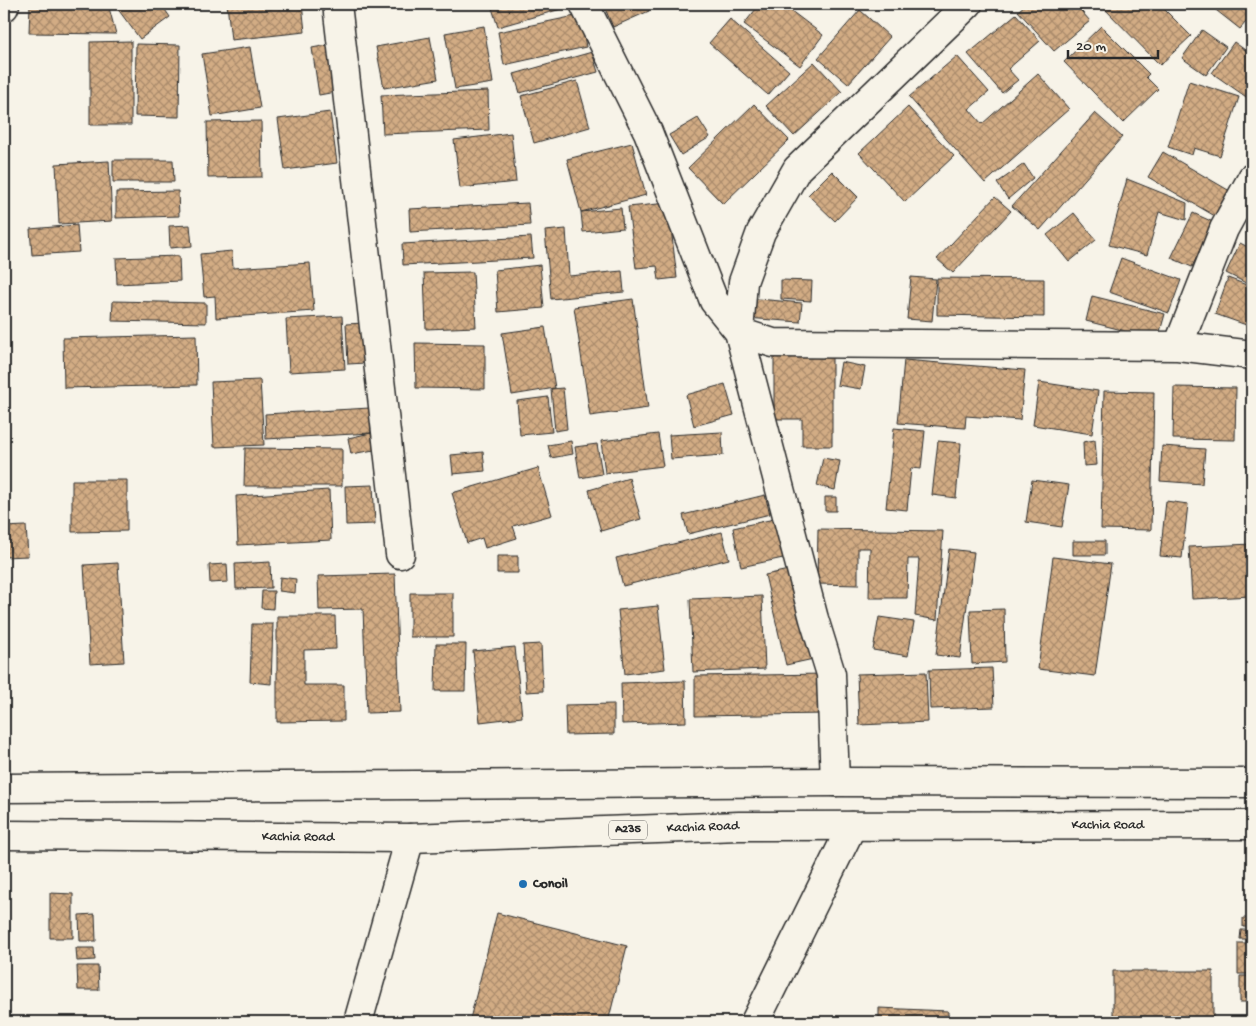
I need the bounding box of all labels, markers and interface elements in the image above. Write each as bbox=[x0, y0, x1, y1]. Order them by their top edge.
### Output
scale bar bbox=[1068, 28, 1158, 60]
text: 20 m bbox=[1076, 38, 1106, 56]
street label: Kachia Road bbox=[666, 817, 741, 837]
street label: Kachia Road bbox=[1071, 817, 1146, 834]
road number: A235 bbox=[609, 820, 647, 840]
street label: Kachia Road bbox=[262, 828, 336, 846]
place label: Conoil bbox=[532, 876, 568, 893]
marker: Conoil bbox=[517, 878, 529, 890]

